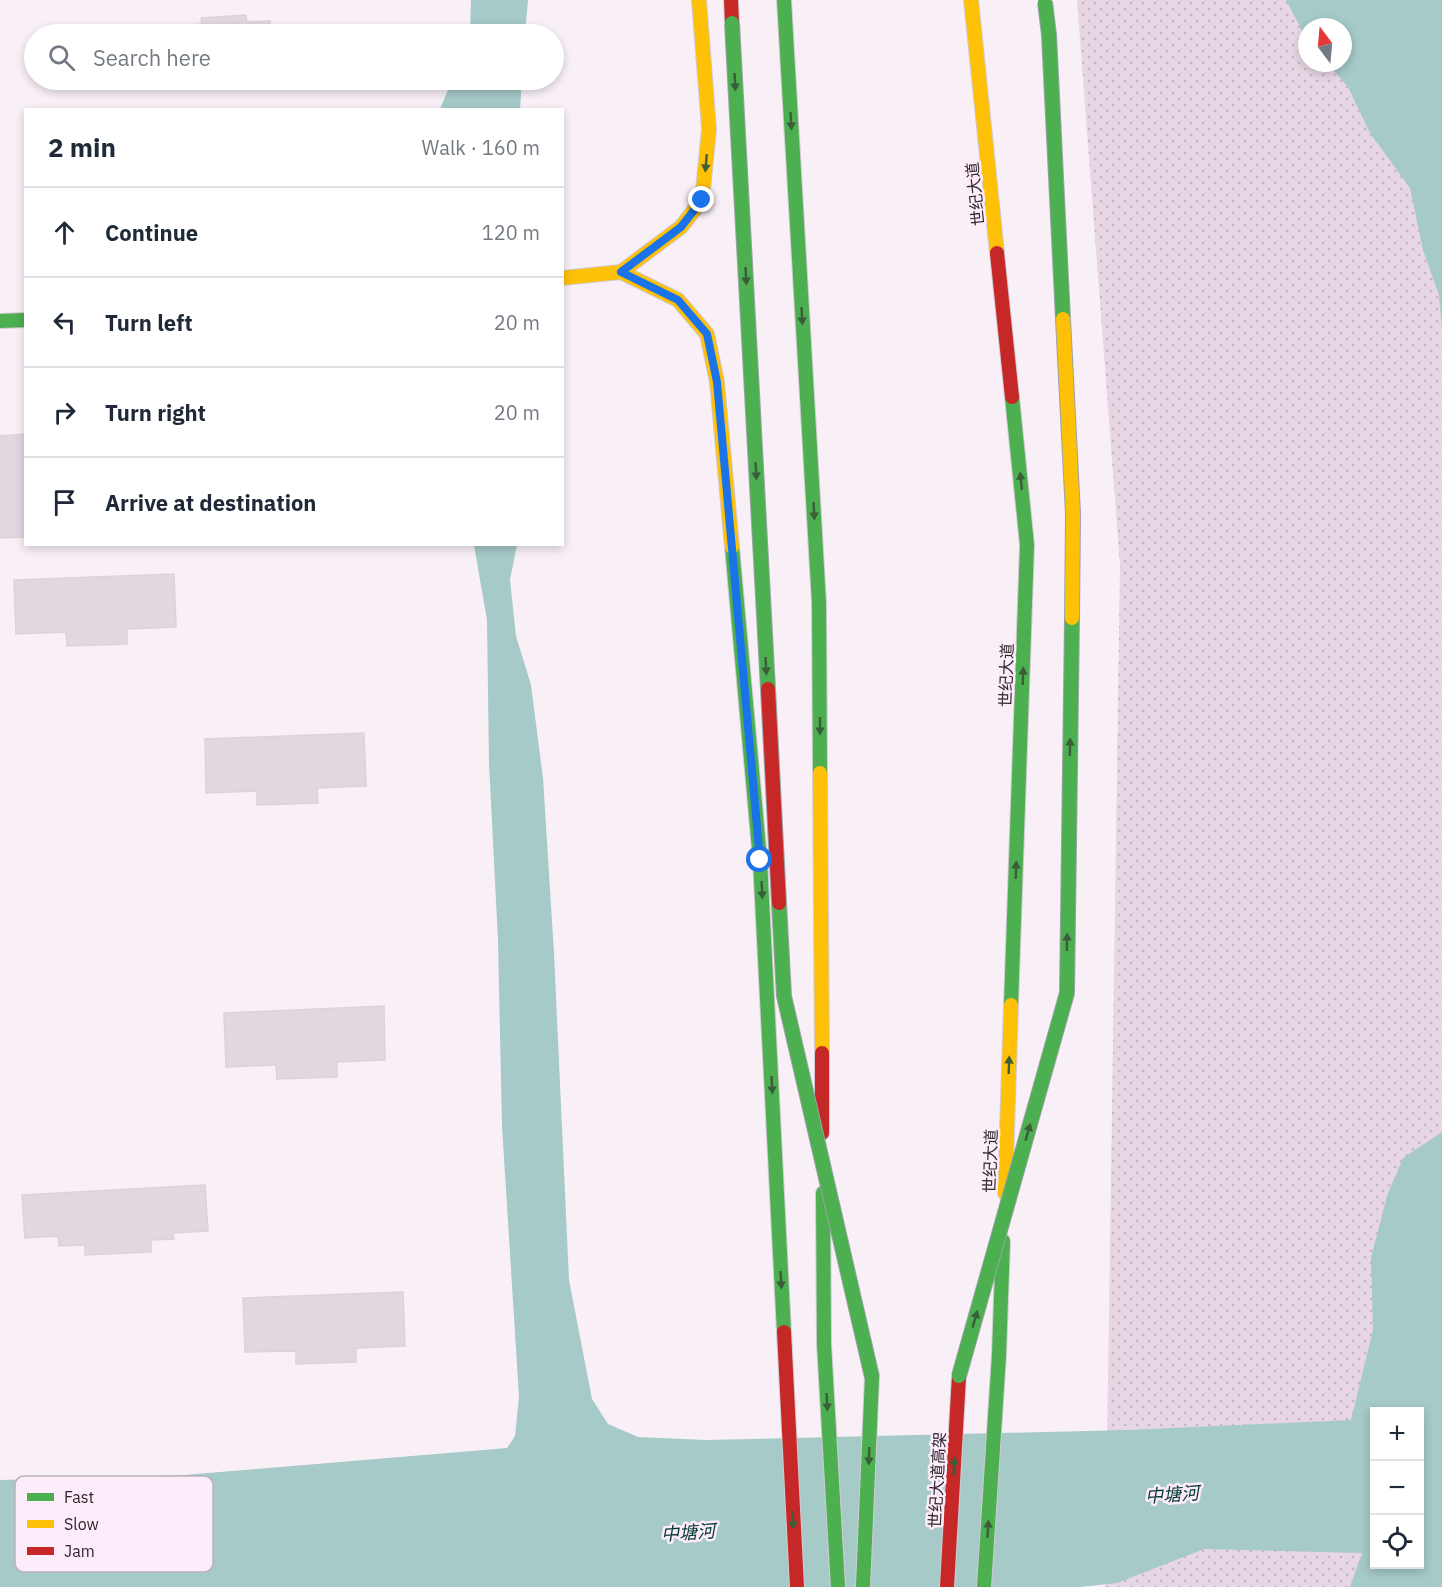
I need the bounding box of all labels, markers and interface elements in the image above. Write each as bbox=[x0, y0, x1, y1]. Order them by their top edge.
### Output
north arrow bbox=[1298, 18, 1352, 72]
search box bbox=[24, 24, 564, 90]
icon: search bbox=[45, 41, 78, 74]
text: Search here bbox=[93, 43, 211, 72]
one-way arrow bbox=[731, 72, 740, 91]
one-way arrow bbox=[786, 112, 796, 131]
text: 2 min bbox=[48, 130, 116, 164]
text: Walk · 160 m bbox=[422, 134, 540, 161]
one-way arrow bbox=[701, 154, 711, 173]
street label: 世纪大道 bbox=[962, 161, 988, 227]
route end bbox=[688, 186, 714, 212]
icon: ahead bbox=[48, 216, 81, 249]
text: Continue bbox=[105, 218, 198, 247]
text: 120 m bbox=[482, 219, 540, 246]
one-way arrow bbox=[741, 267, 750, 286]
icon: left bbox=[48, 306, 81, 339]
one-way arrow bbox=[798, 306, 807, 325]
text: Turn left bbox=[105, 308, 193, 337]
text: 20 m bbox=[494, 309, 540, 336]
icon: right bbox=[48, 396, 81, 429]
text: Turn right bbox=[105, 398, 206, 427]
text: 20 m bbox=[494, 399, 540, 426]
one-way arrow bbox=[751, 462, 760, 481]
one-way arrow bbox=[1016, 471, 1026, 490]
icon: arrive bbox=[48, 486, 81, 519]
text: Arrive at destination bbox=[105, 488, 316, 517]
one-way arrow bbox=[809, 501, 818, 520]
street label: 世纪大道 bbox=[995, 643, 1017, 707]
one-way arrow bbox=[761, 656, 771, 675]
one-way arrow bbox=[1018, 666, 1027, 685]
one-way arrow bbox=[815, 717, 825, 736]
one-way arrow bbox=[1065, 738, 1075, 757]
route start bbox=[746, 846, 772, 872]
one-way arrow bbox=[1011, 861, 1021, 880]
one-way arrow bbox=[757, 881, 766, 900]
one-way arrow bbox=[1063, 933, 1072, 952]
one-way arrow bbox=[1005, 1056, 1014, 1075]
one-way arrow bbox=[767, 1076, 776, 1095]
one-way arrow bbox=[1024, 1123, 1033, 1141]
street label: 世纪大道 bbox=[979, 1129, 1001, 1193]
one-way arrow bbox=[777, 1270, 786, 1289]
one-way arrow bbox=[971, 1310, 980, 1328]
one-way arrow bbox=[823, 1393, 832, 1412]
map controls bbox=[1370, 1407, 1424, 1569]
button: + bbox=[1370, 1407, 1424, 1461]
street label: 世纪大道高架 bbox=[925, 1432, 949, 1528]
one-way arrow bbox=[865, 1447, 874, 1466]
one-way arrow bbox=[950, 1456, 959, 1475]
button: − bbox=[1370, 1461, 1424, 1515]
legend bbox=[15, 1476, 213, 1572]
water label: 中塘河 bbox=[1144, 1481, 1203, 1508]
text: Fast bbox=[64, 1487, 94, 1507]
one-way arrow bbox=[789, 1510, 798, 1529]
text: Slow bbox=[64, 1514, 99, 1534]
button: locate bbox=[1370, 1515, 1424, 1569]
water label: 中塘河 bbox=[660, 1519, 719, 1546]
one-way arrow bbox=[983, 1519, 992, 1538]
text: Jam bbox=[64, 1541, 95, 1561]

